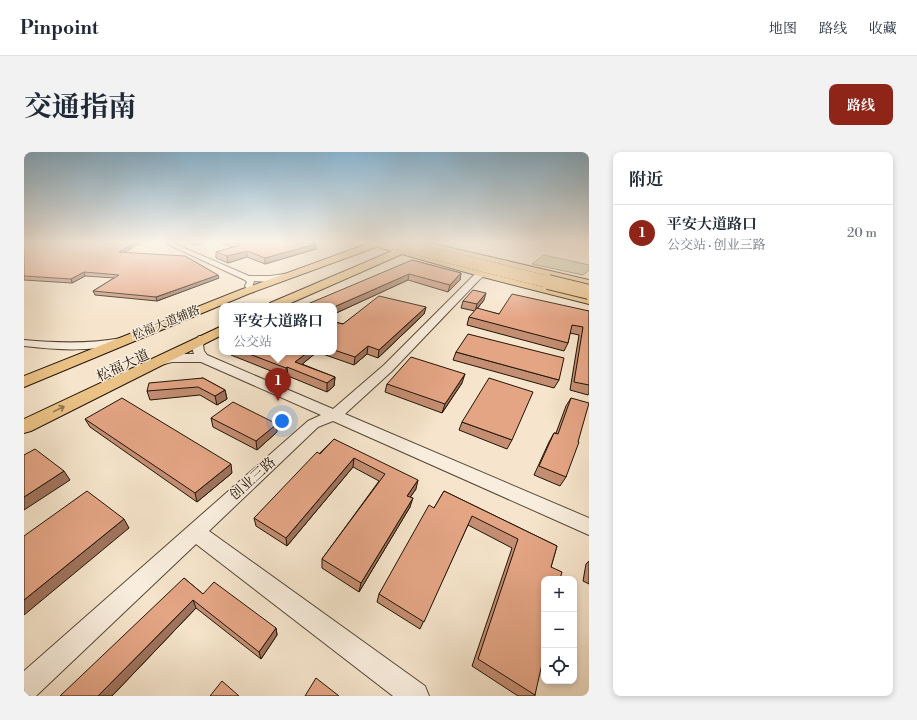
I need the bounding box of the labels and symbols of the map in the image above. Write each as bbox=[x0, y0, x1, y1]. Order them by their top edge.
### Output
street label: 松福大道辅路 bbox=[130, 303, 202, 343]
street label: 松福大道 bbox=[94, 346, 152, 386]
pin: 1 bbox=[265, 368, 291, 401]
one-way arrow bbox=[53, 405, 65, 412]
your location bbox=[272, 411, 292, 431]
street label: 创业三路 bbox=[226, 454, 280, 504]

